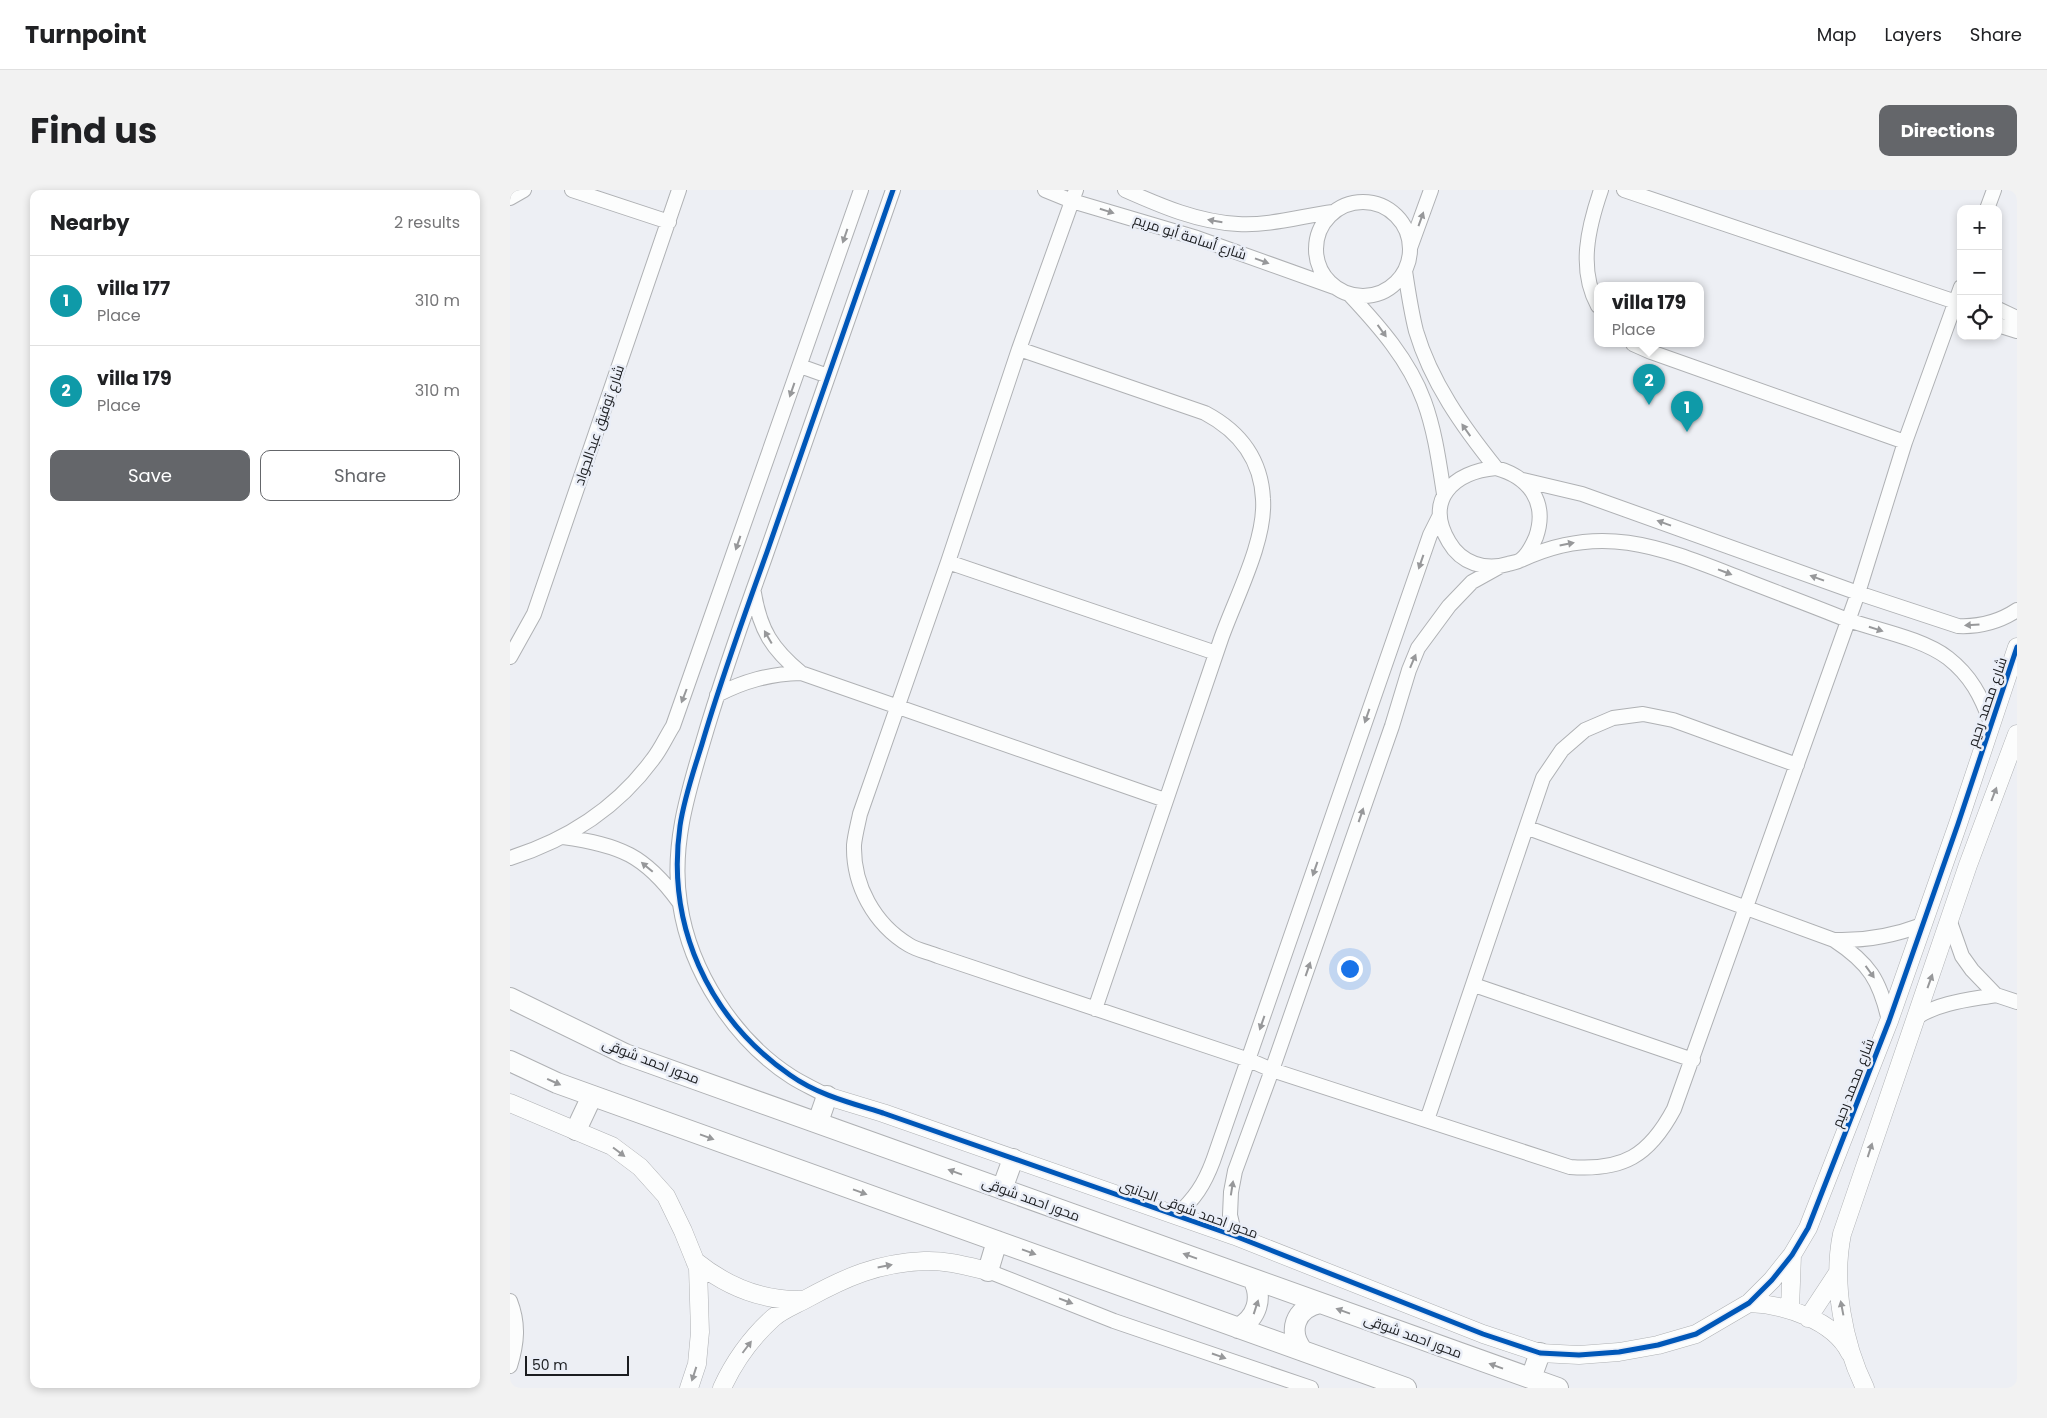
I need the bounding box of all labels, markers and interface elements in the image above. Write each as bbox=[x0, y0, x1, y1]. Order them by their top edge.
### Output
text: Turnpoint bbox=[25, 18, 146, 51]
text: Map bbox=[1817, 22, 1857, 47]
text: Layers bbox=[1885, 22, 1942, 47]
text: Share bbox=[1970, 22, 2022, 47]
button: Directions bbox=[1879, 105, 2017, 156]
text: Find us bbox=[30, 106, 157, 155]
map controls bbox=[1957, 205, 2002, 340]
button: + bbox=[1957, 205, 2002, 250]
one-way arrow bbox=[1100, 207, 1115, 215]
text: Nearby bbox=[50, 208, 130, 237]
street label: شارع أسامة أبو مريم bbox=[1131, 209, 1249, 265]
text: 2 results bbox=[394, 211, 460, 234]
one-way arrow bbox=[1418, 212, 1425, 227]
one-way arrow bbox=[1207, 216, 1223, 224]
one-way arrow bbox=[841, 229, 849, 244]
button: − bbox=[1957, 250, 2002, 295]
one-way arrow bbox=[1254, 258, 1269, 266]
text: villa 177 bbox=[97, 275, 170, 302]
popup bbox=[1594, 282, 1704, 347]
text: 1 bbox=[63, 289, 69, 312]
text: 310 m bbox=[415, 289, 460, 312]
text: villa 179 bbox=[1612, 289, 1686, 316]
button: locate bbox=[1957, 295, 2002, 340]
text: Place bbox=[97, 304, 141, 327]
text: Place bbox=[1612, 318, 1655, 341]
one-way arrow bbox=[1377, 324, 1388, 337]
street label: شارع توفيق عبدالجواد bbox=[569, 362, 629, 488]
pin: 2 bbox=[1633, 364, 1665, 405]
text: villa 179 bbox=[97, 365, 172, 392]
text: 2 bbox=[61, 379, 71, 402]
text: 310 m bbox=[415, 379, 460, 402]
one-way arrow bbox=[788, 382, 795, 397]
pin: 1 bbox=[1671, 391, 1703, 432]
text: Place bbox=[97, 394, 141, 417]
one-way arrow bbox=[1461, 423, 1471, 437]
button: Save bbox=[50, 450, 250, 501]
button: Share bbox=[260, 450, 460, 501]
one-way arrow bbox=[1656, 519, 1671, 527]
one-way arrow bbox=[734, 536, 742, 551]
one-way arrow bbox=[1560, 539, 1576, 547]
one-way arrow bbox=[1417, 555, 1424, 570]
one-way arrow bbox=[1717, 569, 1732, 576]
one-way arrow bbox=[1809, 574, 1824, 582]
one-way arrow bbox=[1963, 622, 1979, 630]
one-way arrow bbox=[1869, 626, 1884, 634]
one-way arrow bbox=[764, 630, 773, 643]
one-way arrow bbox=[1409, 654, 1417, 668]
street label: شارع محمد رحيم bbox=[1962, 654, 2012, 750]
one-way arrow bbox=[680, 689, 688, 704]
one-way arrow bbox=[1363, 708, 1371, 723]
one-way arrow bbox=[1991, 787, 1999, 801]
one-way arrow bbox=[1357, 807, 1365, 822]
one-way arrow bbox=[641, 861, 654, 872]
one-way arrow bbox=[1310, 862, 1318, 877]
your location bbox=[1337, 956, 1363, 982]
one-way arrow bbox=[1305, 961, 1312, 976]
one-way arrow bbox=[1865, 965, 1875, 979]
one-way arrow bbox=[1926, 973, 1934, 988]
one-way arrow bbox=[1257, 1016, 1265, 1031]
street label: محور احمد شوقى bbox=[599, 1033, 703, 1089]
street label: شارع محمد رحيم bbox=[1827, 1036, 1879, 1130]
one-way arrow bbox=[547, 1078, 561, 1086]
one-way arrow bbox=[700, 1133, 715, 1141]
one-way arrow bbox=[1866, 1143, 1874, 1158]
one-way arrow bbox=[613, 1147, 626, 1157]
one-way arrow bbox=[947, 1168, 962, 1175]
street label: محور احمد شوقى bbox=[979, 1172, 1083, 1226]
street label: محور احمد شوقى الجانبى bbox=[1117, 1175, 1261, 1243]
one-way arrow bbox=[1228, 1180, 1236, 1196]
one-way arrow bbox=[853, 1188, 868, 1196]
one-way arrow bbox=[1022, 1248, 1037, 1256]
one-way arrow bbox=[1182, 1252, 1197, 1260]
one-way arrow bbox=[877, 1262, 893, 1270]
one-way arrow bbox=[1058, 1298, 1073, 1306]
one-way arrow bbox=[1252, 1299, 1260, 1314]
one-way arrow bbox=[1837, 1299, 1845, 1315]
one-way arrow bbox=[1335, 1307, 1350, 1315]
street label: محور احمد شوقى bbox=[1361, 1309, 1465, 1363]
one-way arrow bbox=[742, 1341, 753, 1354]
scale bar bbox=[525, 1353, 629, 1376]
one-way arrow bbox=[1211, 1353, 1226, 1360]
text: 50 m bbox=[532, 1355, 568, 1375]
one-way arrow bbox=[1488, 1362, 1503, 1370]
one-way arrow bbox=[689, 1367, 697, 1382]

